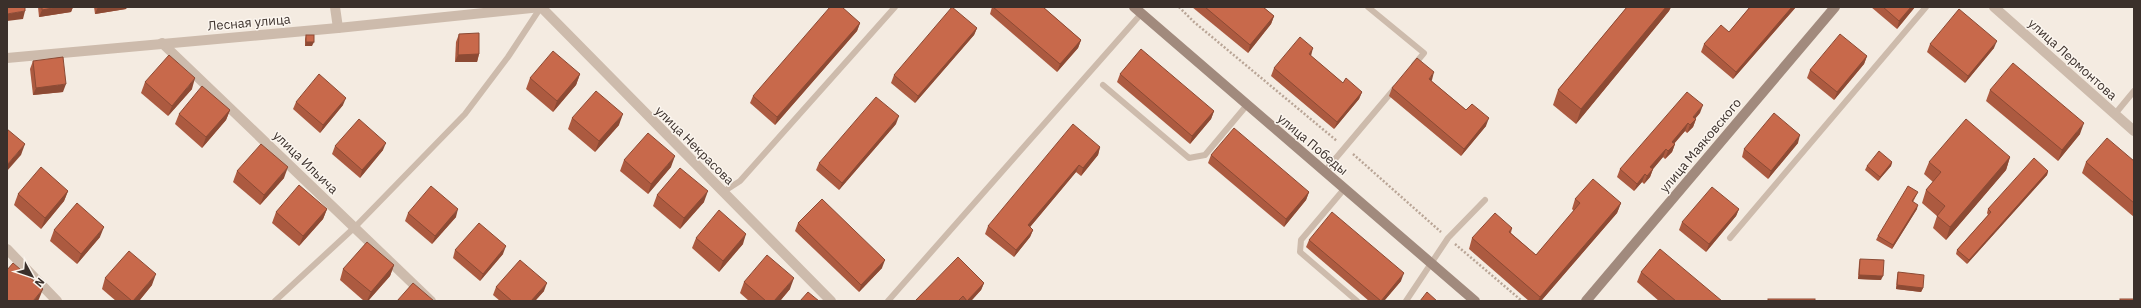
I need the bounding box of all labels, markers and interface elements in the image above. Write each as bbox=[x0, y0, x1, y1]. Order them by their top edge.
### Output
street label: Лесная улица bbox=[207, 10, 291, 35]
street label: улица Лермонтова bbox=[2025, 15, 2121, 104]
street label: улица Маяковского bbox=[1656, 94, 1745, 196]
street label: улица Некрасова bbox=[652, 102, 738, 188]
street label: улица Победы bbox=[1274, 110, 1351, 179]
street label: улица Ильича bbox=[270, 127, 342, 198]
north arrow bbox=[12, 256, 52, 296]
text: N bbox=[32, 275, 48, 290]

